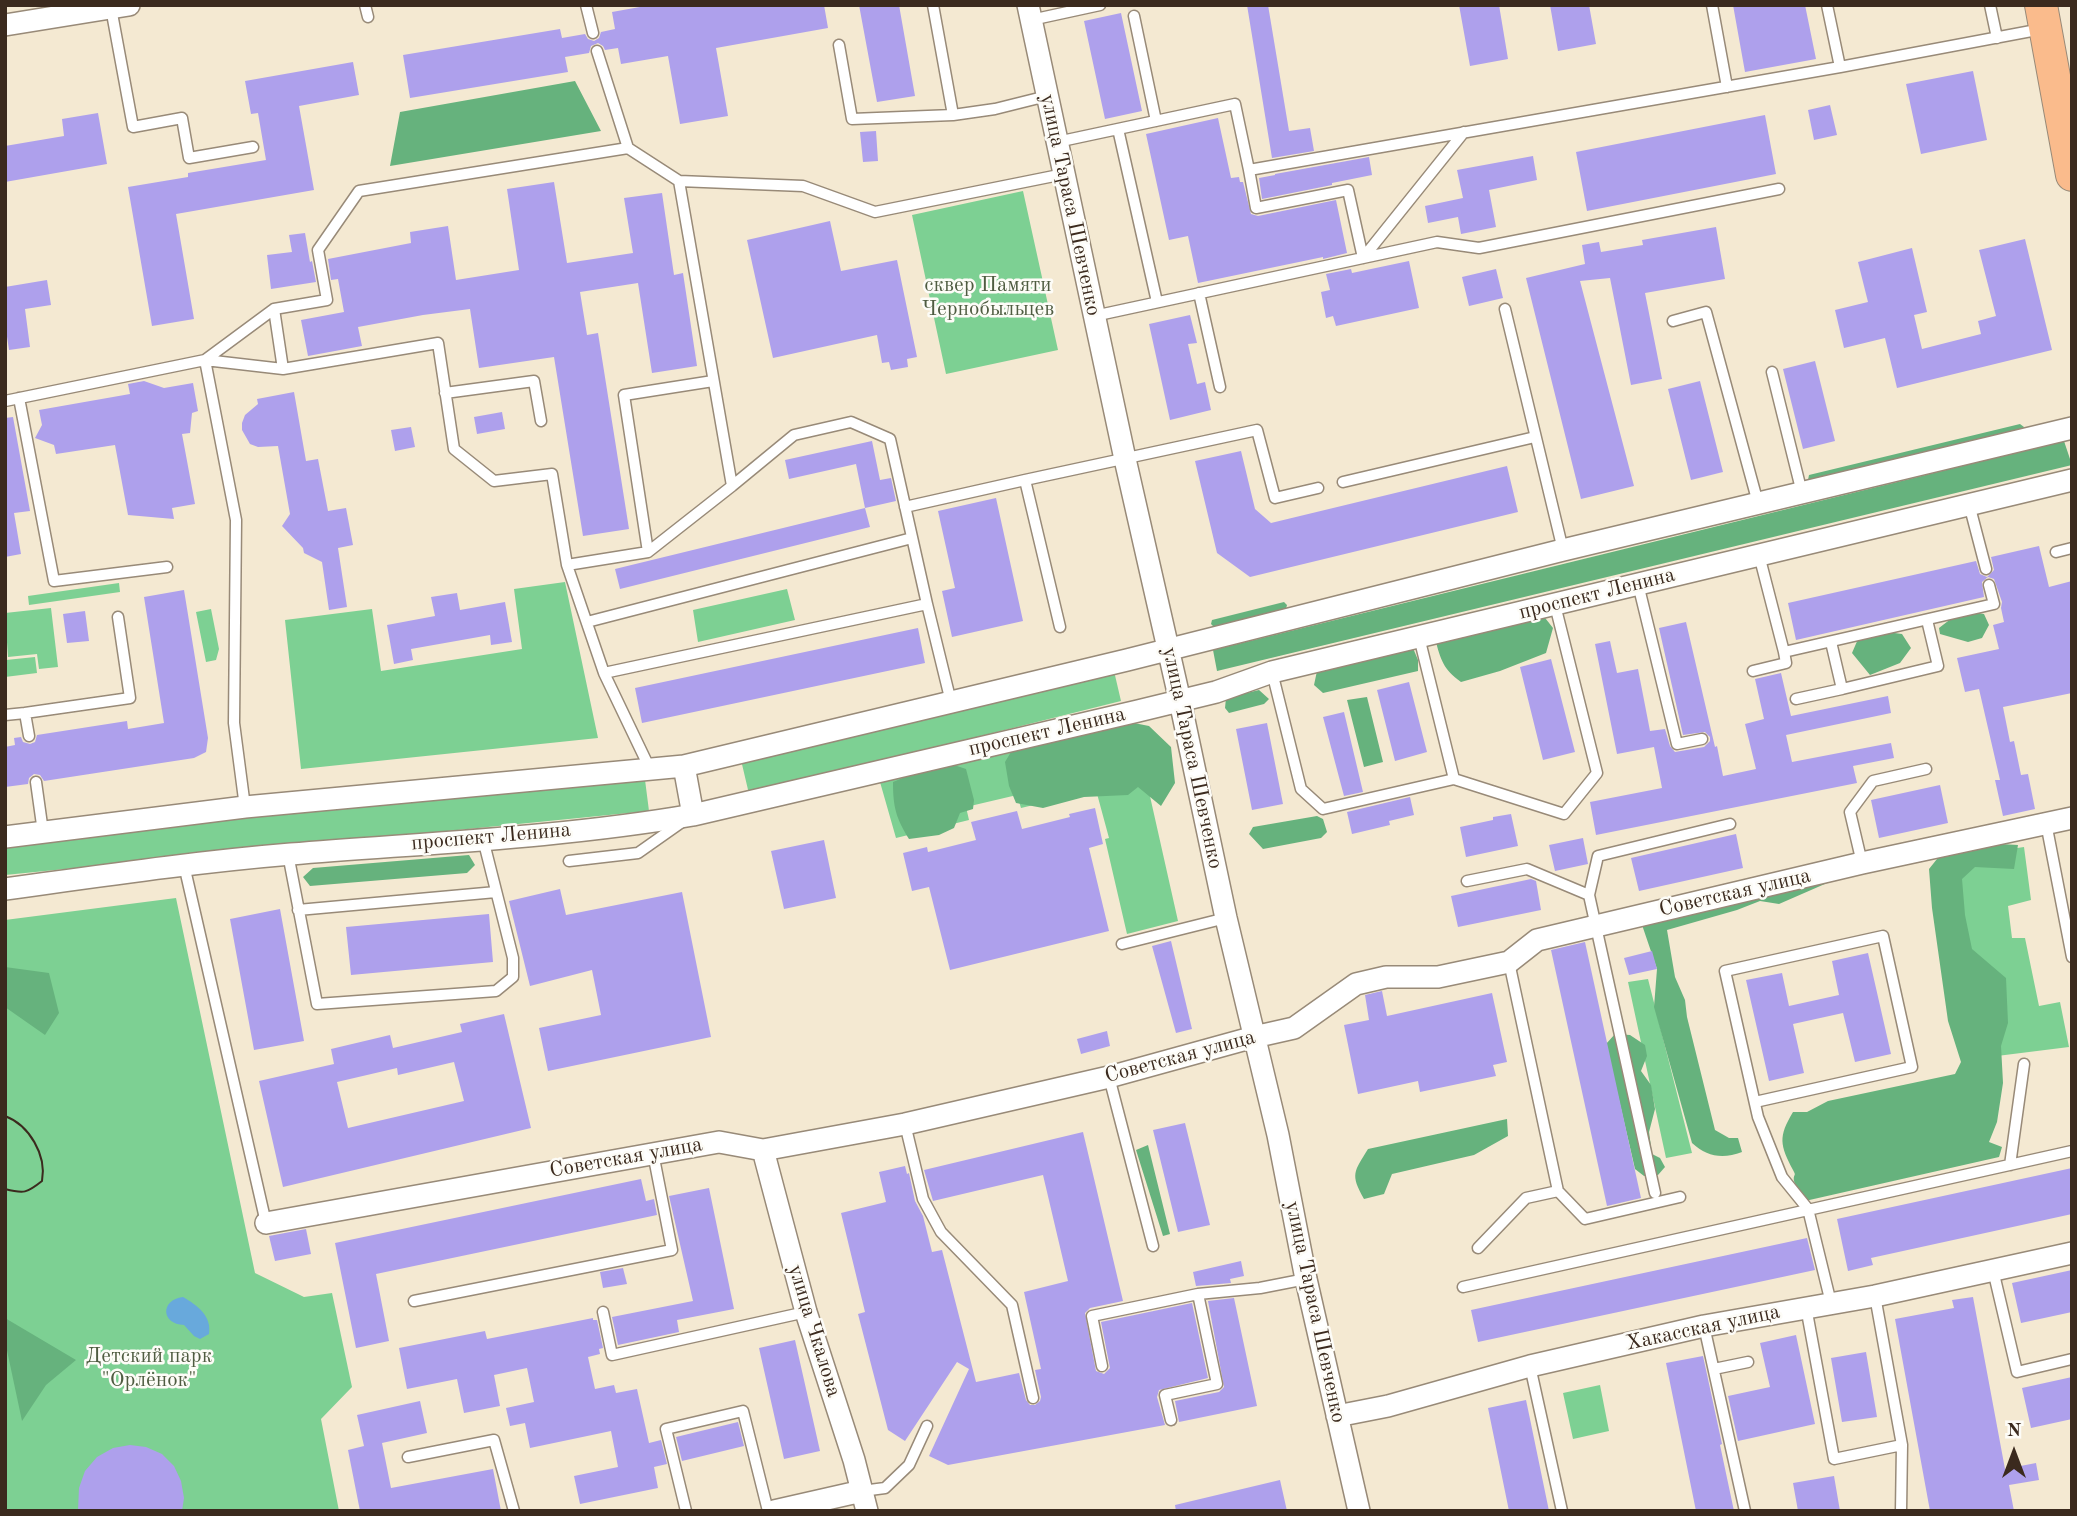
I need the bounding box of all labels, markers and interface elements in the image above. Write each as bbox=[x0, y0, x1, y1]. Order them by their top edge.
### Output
street label: улица Тараса Шевченко bbox=[1034, 92, 1106, 318]
park label: сквер Памяти Чернобыльцев bbox=[922, 272, 1054, 322]
street label: проспект Ленина bbox=[1516, 562, 1678, 626]
street label: улица Тараса Шевченко bbox=[1156, 645, 1228, 871]
street label: проспект Ленина bbox=[966, 702, 1128, 762]
street label: проспект Ленина bbox=[410, 817, 572, 857]
street label: Советская улица bbox=[1657, 863, 1813, 923]
street label: Советская улица bbox=[1102, 1025, 1258, 1089]
street label: Советская улица bbox=[548, 1132, 704, 1184]
street label: улица Тараса Шевченко bbox=[1279, 1199, 1351, 1425]
street label: улица Чкалова bbox=[782, 1262, 846, 1400]
street label: Хакасская улица bbox=[1624, 1299, 1782, 1357]
park label: Детский парк "Орлёнок" bbox=[86, 1343, 212, 1393]
north arrow bbox=[1979, 1418, 2049, 1488]
text: N bbox=[2007, 1422, 2021, 1441]

